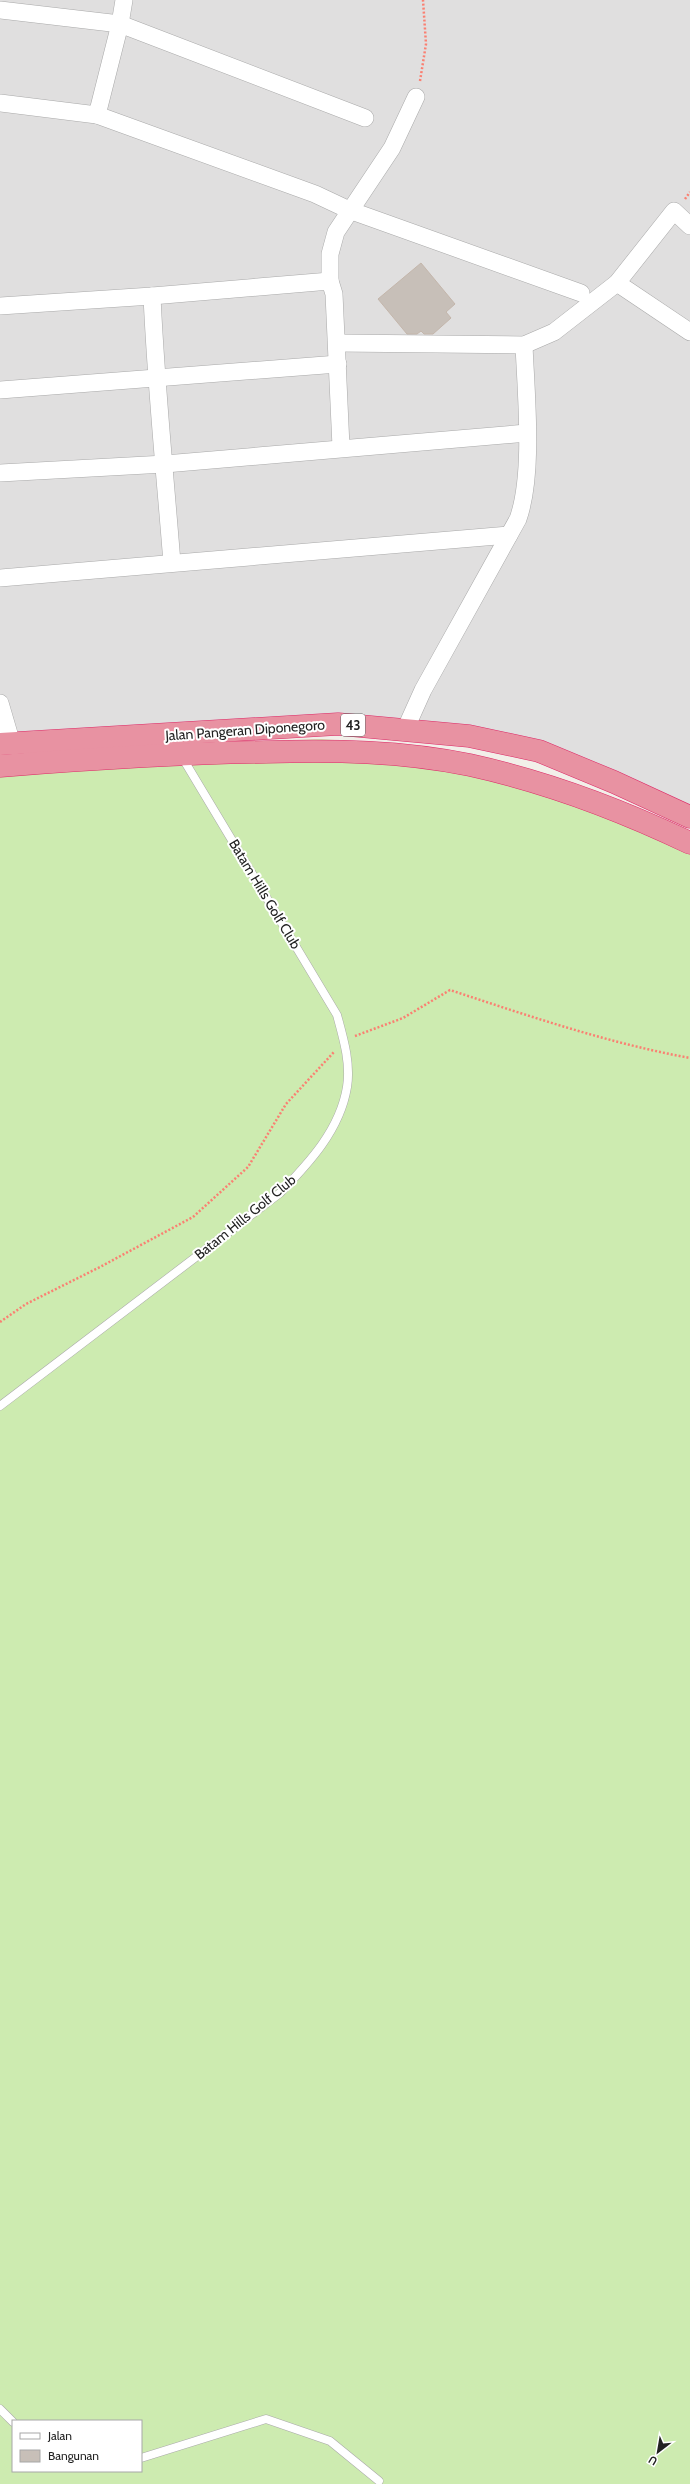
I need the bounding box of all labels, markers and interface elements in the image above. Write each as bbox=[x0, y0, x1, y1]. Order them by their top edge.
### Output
road number: 43 bbox=[341, 714, 365, 736]
street label: Jalan Pangeran Diponegoro bbox=[164, 715, 326, 745]
street label: Batam Hills Golf Club bbox=[225, 836, 305, 953]
street label: Batam Hills Golf Club bbox=[191, 1170, 300, 1263]
legend bbox=[12, 2420, 142, 2472]
text: Jalan bbox=[47, 2428, 72, 2443]
north arrow bbox=[638, 2432, 678, 2472]
text: Bangunan bbox=[48, 2448, 99, 2463]
text: U bbox=[646, 2452, 660, 2469]

